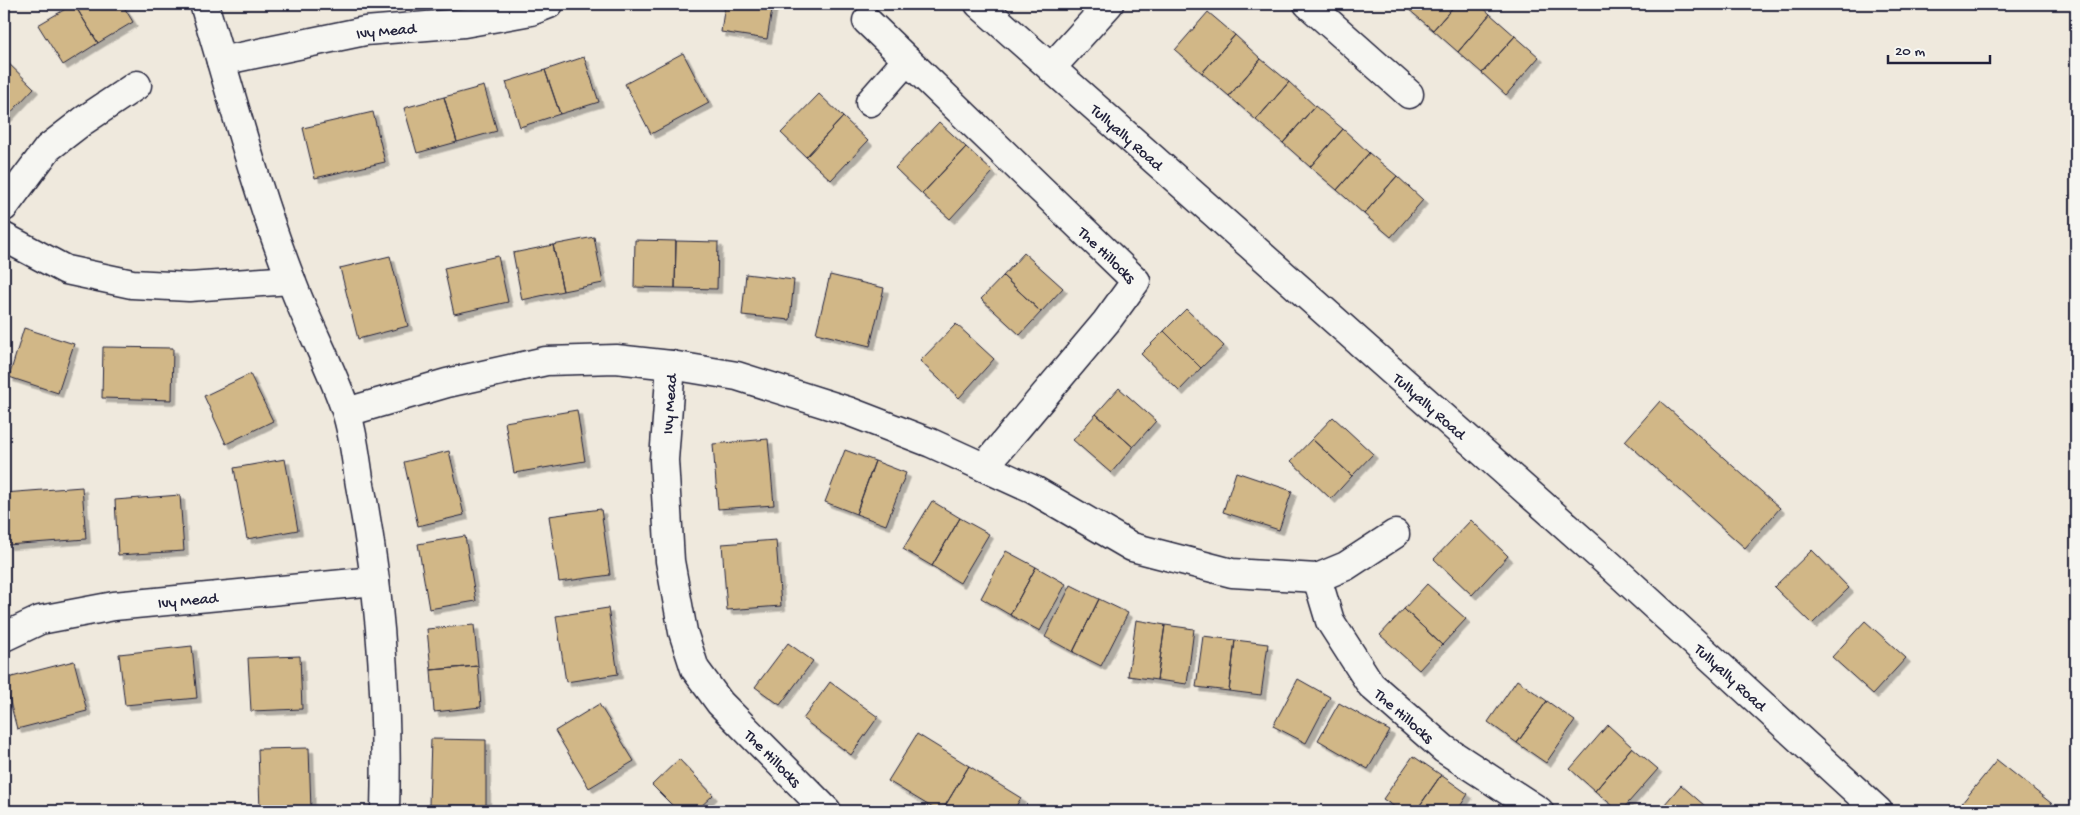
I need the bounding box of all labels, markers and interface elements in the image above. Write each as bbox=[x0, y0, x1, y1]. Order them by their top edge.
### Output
street label: Ivy Mead bbox=[355, 21, 419, 46]
scale bar bbox=[1888, 32, 1990, 64]
text: 20 m bbox=[1895, 43, 1925, 61]
street label: Tullyally Road bbox=[1084, 101, 1167, 177]
street label: The Hillocks bbox=[1072, 223, 1139, 289]
street label: Tullyally Road bbox=[1387, 370, 1470, 446]
street label: Ivy Mead bbox=[660, 372, 683, 435]
street label: Ivy Mead bbox=[157, 590, 220, 615]
street label: Tullyally Road bbox=[1688, 640, 1770, 718]
street label: The Hillocks bbox=[1368, 685, 1437, 749]
street label: The Hillocks bbox=[738, 726, 805, 793]

